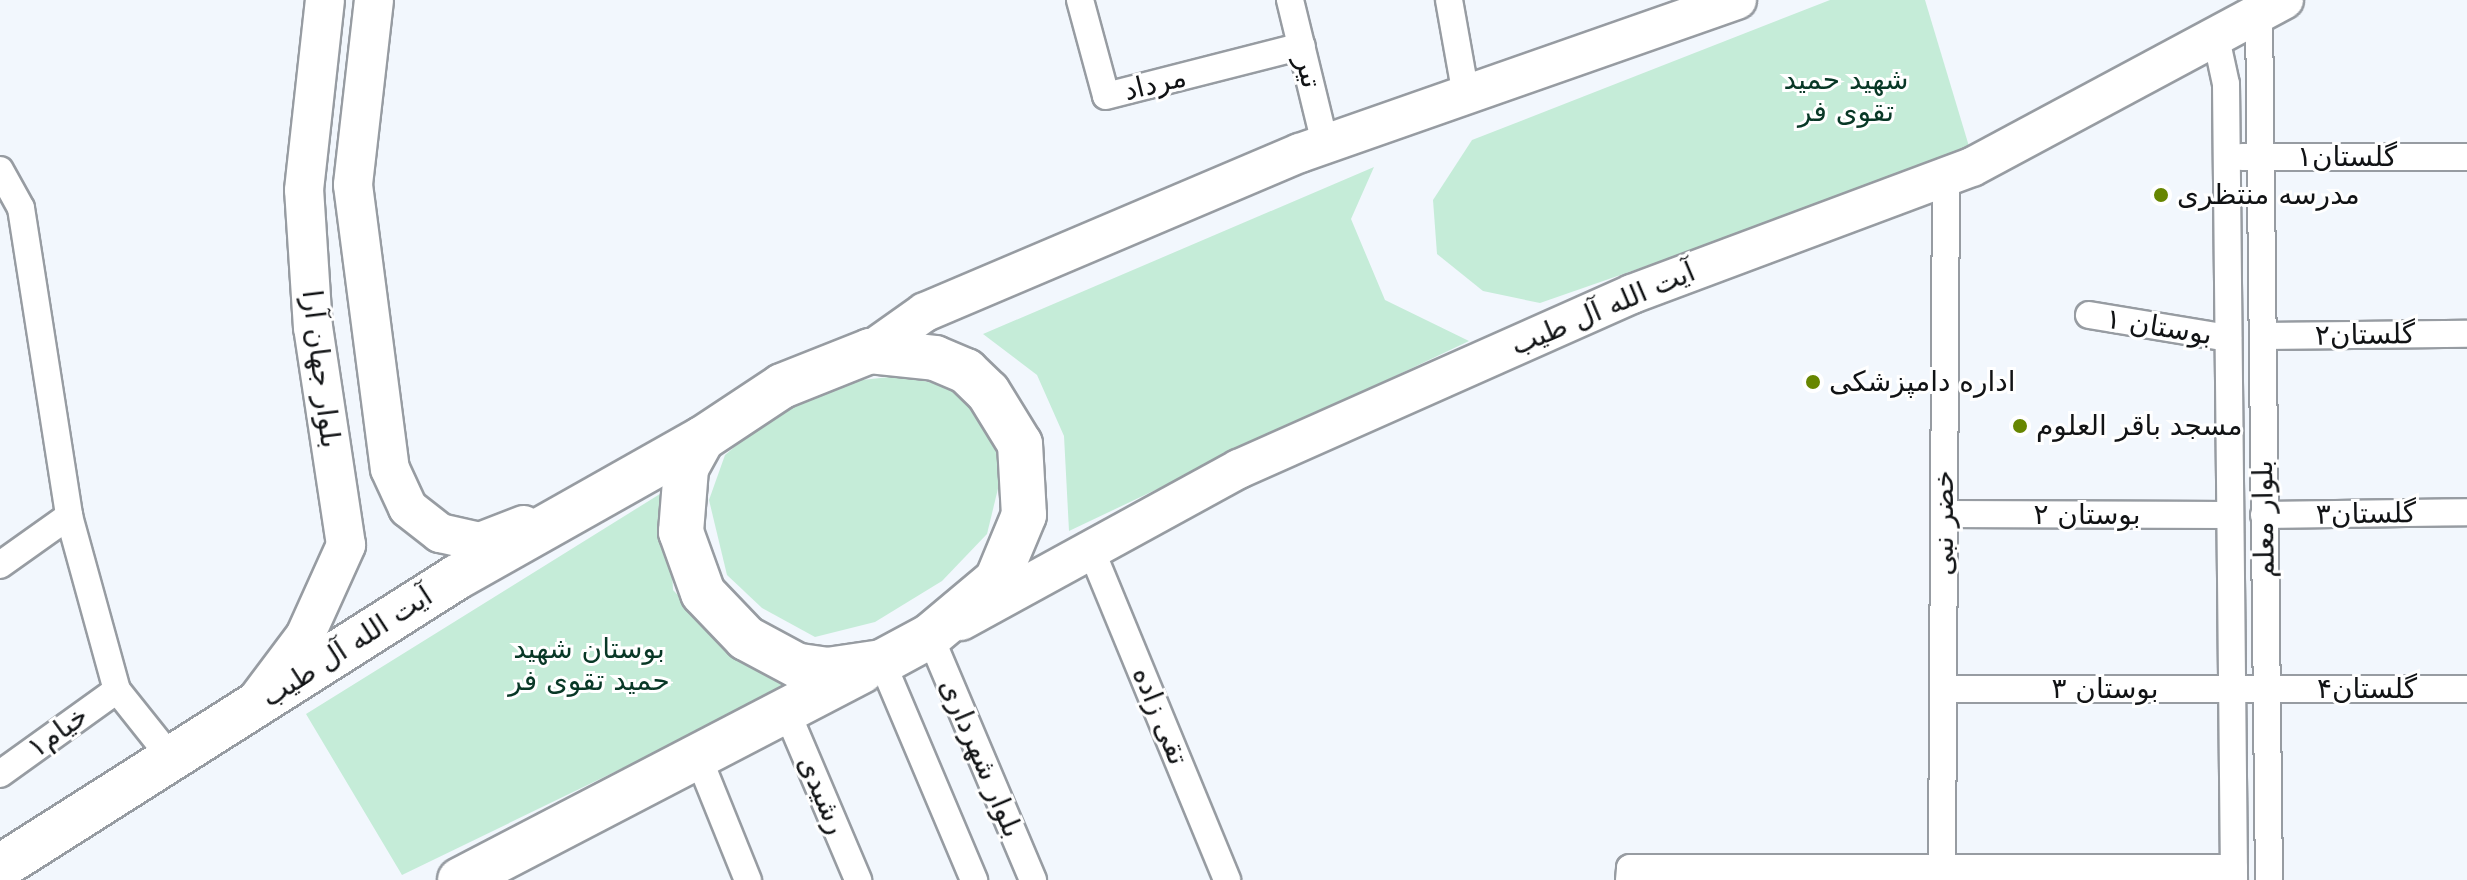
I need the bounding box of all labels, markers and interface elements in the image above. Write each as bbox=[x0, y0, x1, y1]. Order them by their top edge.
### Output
street label: تیر bbox=[1288, 53, 1328, 91]
street label: مرداد bbox=[1120, 60, 1190, 108]
park label: شهید حمید تقوی فر bbox=[1783, 63, 1909, 129]
street label: گلستان۱ bbox=[2297, 140, 2397, 174]
place label: مدرسه منتظری bbox=[2177, 178, 2360, 212]
marker: مدرسه منتظری bbox=[2152, 186, 2170, 204]
street label: آیت الله آل طیب bbox=[1506, 255, 1700, 363]
street label: بلوار جهان آرا bbox=[295, 288, 347, 450]
street label: بوستان ۱ bbox=[2103, 302, 2215, 352]
street label: گلستان۲ bbox=[2315, 317, 2415, 353]
place label: اداره دامپزشکی bbox=[1829, 365, 2016, 399]
marker: اداره دامپزشکی bbox=[1804, 373, 1822, 391]
place label: مسجد باقر العلوم bbox=[2036, 409, 2243, 443]
marker: مسجد باقر العلوم bbox=[2011, 417, 2029, 435]
street label: بلوار معلم bbox=[2246, 460, 2282, 578]
street label: خضر نبی bbox=[1927, 470, 1961, 576]
street label: گلستان۳ bbox=[2316, 496, 2416, 532]
street label: بوستان ۲ bbox=[2033, 498, 2141, 532]
street label: آیت الله آل طیب bbox=[255, 579, 439, 715]
park label: بوستان شهید حمید تقوی فر bbox=[508, 632, 670, 698]
street label: تقی زاده bbox=[1125, 662, 1195, 770]
street label: بوستان ۳ bbox=[2051, 672, 2159, 706]
street label: گلستان۴ bbox=[2317, 672, 2417, 706]
street label: بلوار شهرداری bbox=[932, 674, 1030, 842]
street label: خیام۱ bbox=[21, 699, 95, 765]
street label: رشیدی bbox=[791, 751, 853, 839]

